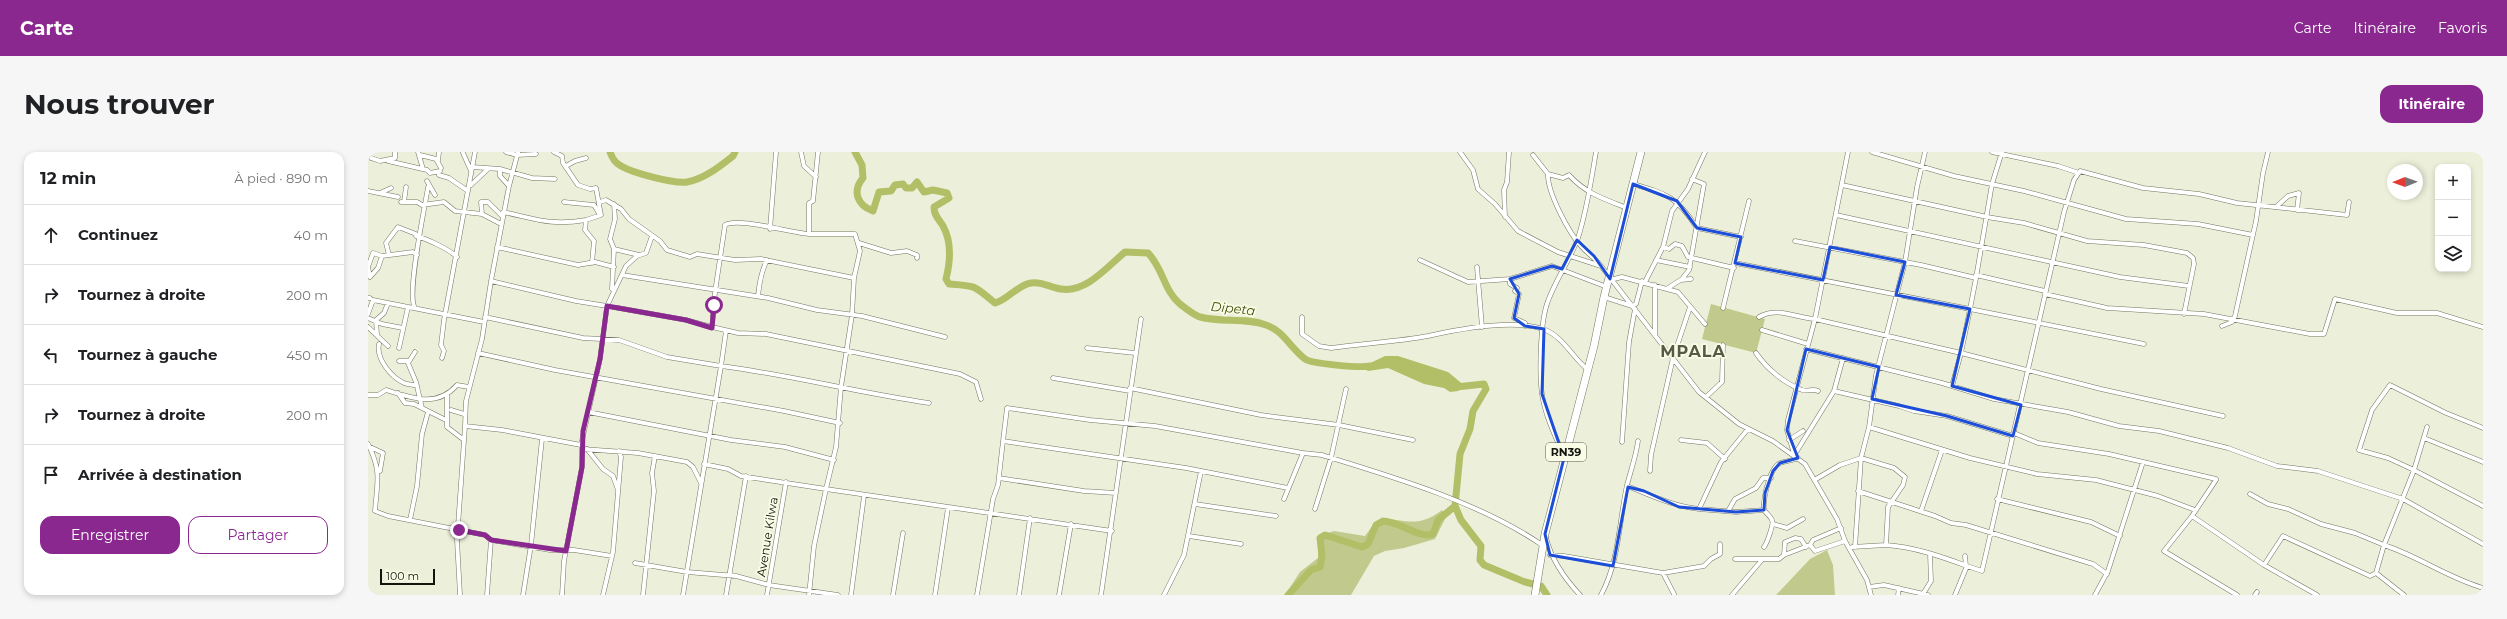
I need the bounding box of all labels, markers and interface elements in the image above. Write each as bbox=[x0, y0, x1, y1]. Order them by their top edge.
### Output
text: Carte bbox=[20, 17, 74, 40]
text: Carte bbox=[2294, 19, 2331, 37]
text: Itinéraire bbox=[2353, 19, 2416, 37]
text: Favoris bbox=[2438, 19, 2487, 37]
button: Itinéraire bbox=[2380, 85, 2483, 123]
text: Nous trouver bbox=[24, 87, 215, 121]
north arrow bbox=[2387, 164, 2423, 200]
map controls bbox=[2435, 164, 2471, 272]
button: + bbox=[2435, 164, 2471, 200]
text: 12 min bbox=[40, 168, 96, 188]
text: À pied · 890 m bbox=[234, 170, 328, 186]
button: − bbox=[2435, 200, 2471, 236]
icon: ahead bbox=[40, 224, 62, 246]
text: Continuez bbox=[78, 225, 158, 244]
text: 40 m bbox=[294, 227, 328, 243]
button: layers bbox=[2435, 236, 2471, 272]
icon: right bbox=[40, 284, 62, 306]
text: Tournez à droite bbox=[78, 285, 206, 304]
text: 200 m bbox=[286, 287, 328, 303]
route start bbox=[705, 296, 723, 314]
water label: Dipeta bbox=[1210, 298, 1256, 318]
district label: MPALA bbox=[1660, 342, 1726, 361]
icon: left bbox=[40, 344, 62, 366]
text: Tournez à gauche bbox=[78, 345, 217, 364]
text: 450 m bbox=[286, 347, 328, 363]
icon: right bbox=[40, 404, 62, 426]
text: Tournez à droite bbox=[78, 405, 206, 424]
text: 200 m bbox=[286, 407, 328, 423]
road number: RN39 bbox=[1546, 443, 1586, 461]
icon: arrive bbox=[40, 464, 62, 486]
text: Arrivée à destination bbox=[78, 465, 242, 484]
street label: Avenue Kilwa bbox=[753, 496, 781, 578]
button: Enregistrer bbox=[40, 516, 180, 554]
button: Partager bbox=[188, 516, 328, 554]
route end bbox=[450, 521, 468, 539]
scale bar bbox=[380, 567, 435, 586]
text: 100 m bbox=[386, 569, 419, 583]

